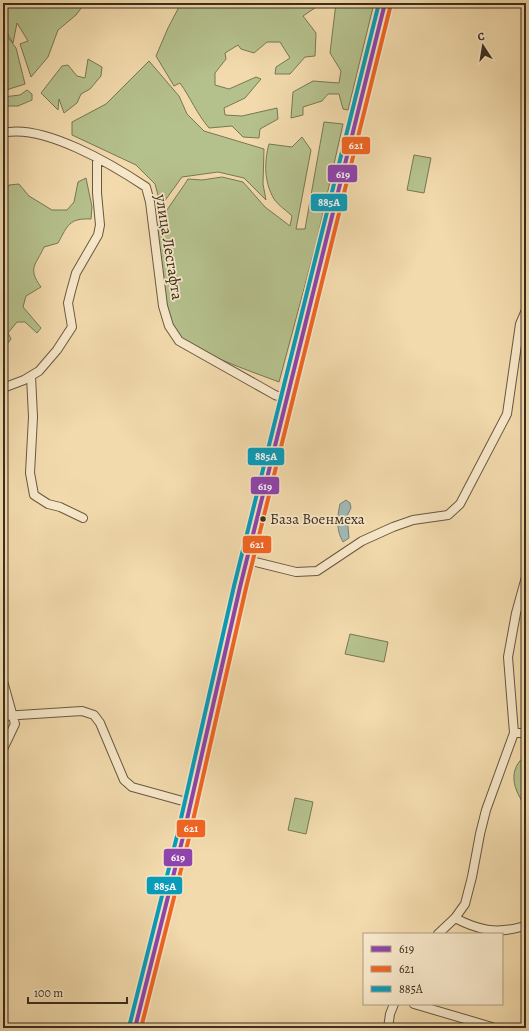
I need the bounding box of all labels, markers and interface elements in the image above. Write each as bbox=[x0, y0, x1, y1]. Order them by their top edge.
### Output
north arrow bbox=[463, 26, 503, 66]
text: С bbox=[476, 29, 486, 45]
line badge: 621 bbox=[341, 136, 371, 155]
text: 621 bbox=[349, 138, 363, 153]
line badge: 619 bbox=[327, 164, 358, 183]
text: 619 bbox=[336, 167, 350, 182]
street label: улица Лесгафта bbox=[150, 192, 188, 302]
line badge: 885А bbox=[310, 193, 348, 212]
text: 885А bbox=[318, 195, 340, 210]
line badge: 885А bbox=[247, 447, 285, 466]
text: 885А bbox=[255, 449, 277, 464]
line badge: 619 bbox=[250, 476, 280, 495]
text: 619 bbox=[258, 479, 272, 494]
place label: База Военмеха bbox=[270, 509, 365, 529]
marker: База Военмеха bbox=[258, 514, 268, 524]
line badge: 621 bbox=[242, 535, 272, 554]
text: 621 bbox=[250, 537, 264, 552]
line badge: 621 bbox=[176, 819, 206, 838]
text: 621 bbox=[184, 821, 198, 836]
line badge: 619 bbox=[163, 848, 193, 867]
text: 619 bbox=[171, 850, 185, 865]
line badge: 885А bbox=[146, 876, 183, 895]
text: 885А bbox=[154, 879, 176, 894]
legend bbox=[363, 933, 503, 1005]
text: 619 bbox=[399, 941, 414, 957]
text: 621 bbox=[399, 961, 414, 977]
scale bar bbox=[28, 979, 127, 1005]
text: 885А bbox=[399, 981, 424, 997]
text: 100 m bbox=[34, 985, 63, 1001]

